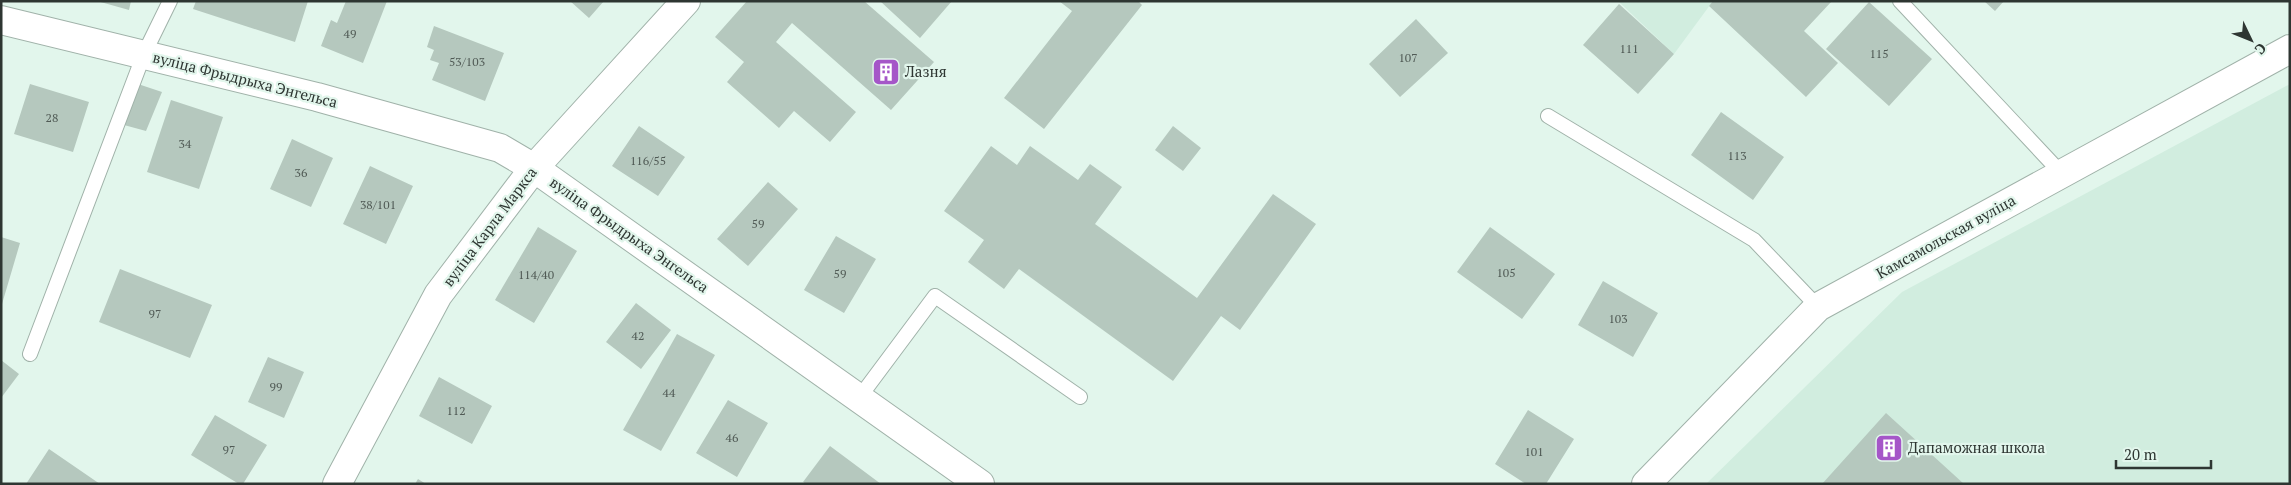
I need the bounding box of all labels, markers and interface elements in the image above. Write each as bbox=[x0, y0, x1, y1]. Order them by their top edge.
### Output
north arrow bbox=[2226, 15, 2276, 65]
house number: 49 bbox=[344, 26, 356, 41]
text: С bbox=[2251, 39, 2271, 59]
house number: 111 bbox=[1619, 41, 1639, 56]
street label: вуліца Фрыдрыха Энгельса bbox=[151, 46, 340, 112]
house number: 115 bbox=[1869, 46, 1889, 61]
house number: 107 bbox=[1398, 50, 1418, 65]
house number: 53/103 bbox=[449, 54, 485, 69]
building icon: Лазня bbox=[871, 57, 901, 87]
place label: Лазня bbox=[904, 61, 947, 81]
house number: 28 bbox=[46, 110, 58, 125]
house number: 34 bbox=[179, 136, 192, 151]
house number: 113 bbox=[1727, 148, 1747, 163]
house number: 116/55 bbox=[630, 153, 666, 168]
street label: вуліца Карла Маркса bbox=[438, 162, 541, 290]
house number: 36 bbox=[295, 165, 308, 180]
street label: вуліца Фрыдрыха Энгельса bbox=[546, 172, 713, 297]
street label: Камсамольская вуліца bbox=[1872, 189, 2019, 283]
house number: 38/101 bbox=[360, 197, 396, 212]
house number: 59 bbox=[752, 216, 764, 231]
house number: 105 bbox=[1496, 265, 1516, 280]
house number: 59 bbox=[834, 266, 846, 281]
house number: 114/40 bbox=[518, 267, 554, 282]
house number: 97 bbox=[149, 306, 161, 321]
house number: 103 bbox=[1608, 311, 1628, 326]
house number: 42 bbox=[632, 328, 644, 343]
house number: 99 bbox=[270, 379, 282, 394]
house number: 44 bbox=[663, 385, 676, 400]
house number: 112 bbox=[446, 403, 466, 418]
house number: 46 bbox=[726, 430, 739, 445]
building icon: Дапаможная школа bbox=[1874, 433, 1904, 463]
place label: Дапаможная школа bbox=[1908, 437, 2045, 457]
scale bar bbox=[2116, 438, 2211, 470]
house number: 97 bbox=[223, 442, 235, 457]
house number: 101 bbox=[1524, 444, 1544, 459]
text: 20 m bbox=[2124, 444, 2157, 464]

